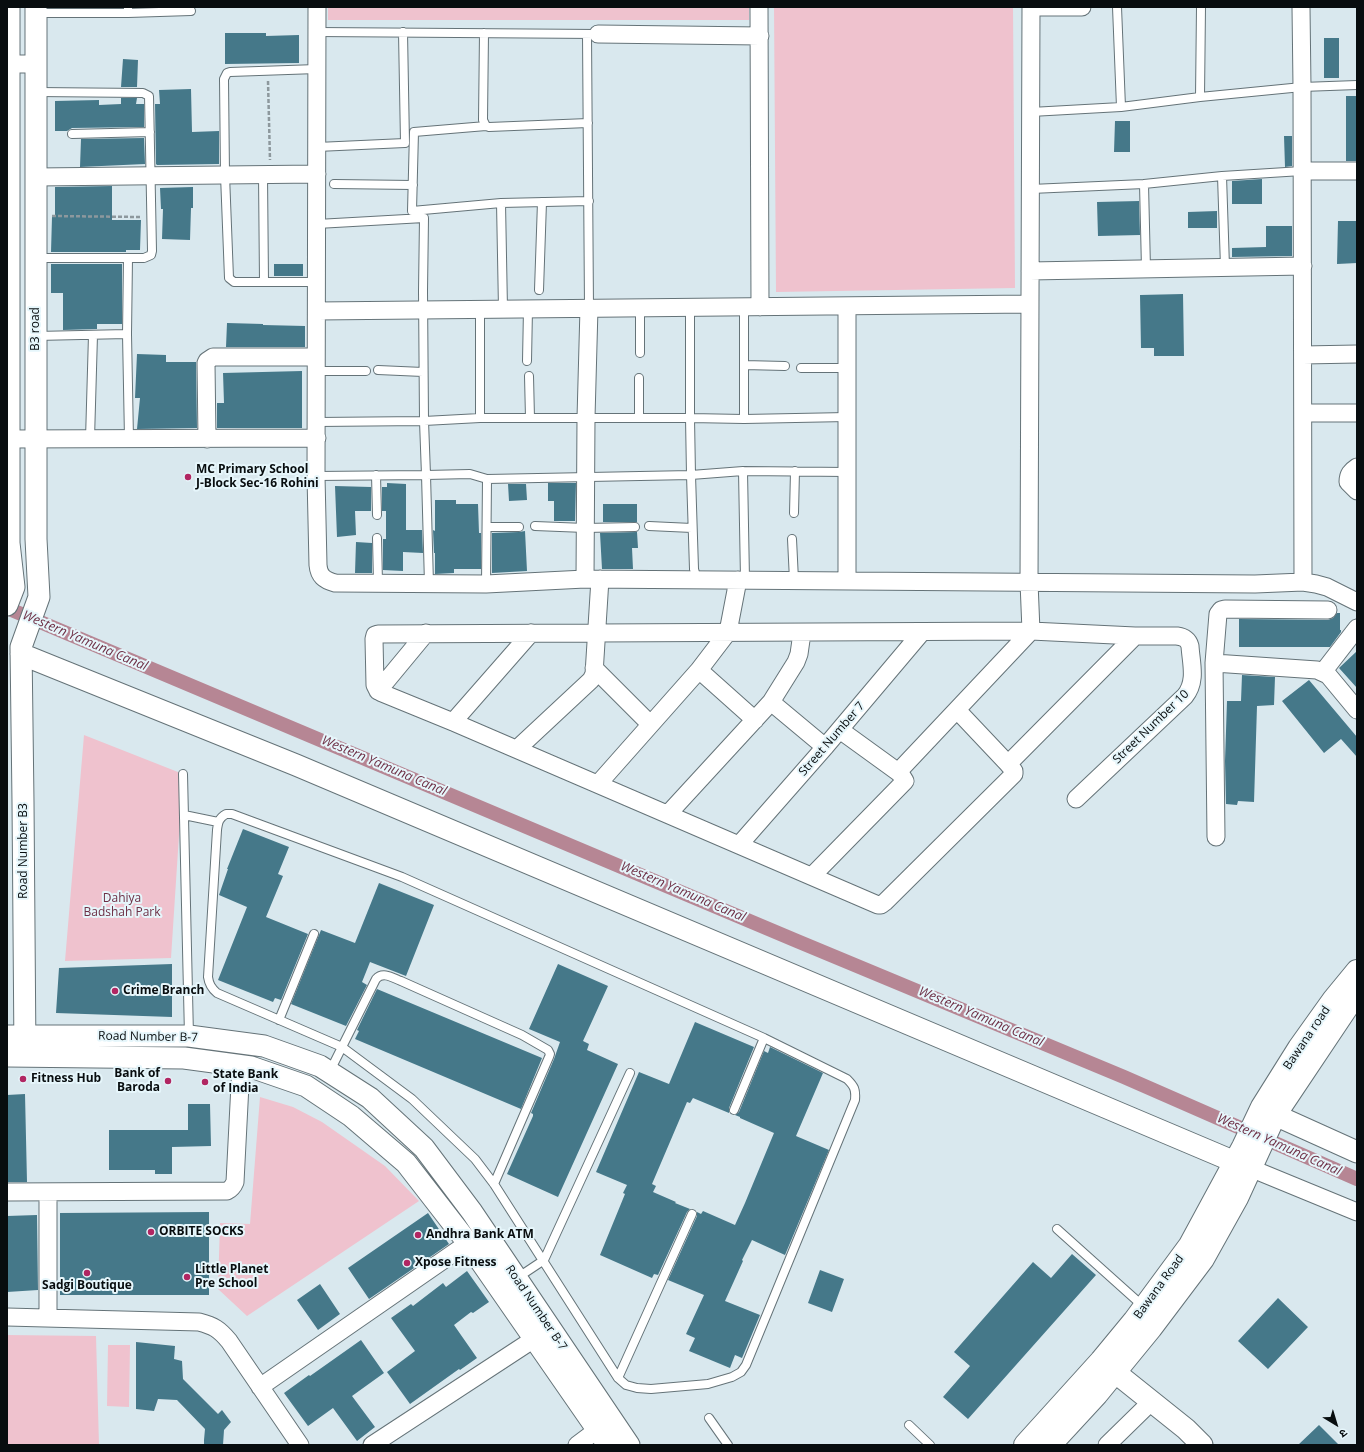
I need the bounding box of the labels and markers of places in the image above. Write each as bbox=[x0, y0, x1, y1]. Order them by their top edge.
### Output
place label: MC Primary School J-Block Sec-16 Rohini bbox=[196, 463, 319, 491]
marker: MC Primary School J-Block Sec-16 Rohini bbox=[183, 472, 193, 482]
place label: Crime Branch bbox=[123, 984, 204, 998]
marker: Crime Branch bbox=[110, 986, 120, 996]
place label: Bank of Baroda bbox=[114, 1067, 160, 1095]
place label: State Bank of India bbox=[213, 1068, 278, 1096]
place label: Fitness Hub bbox=[31, 1072, 101, 1086]
marker: Fitness Hub bbox=[18, 1074, 28, 1084]
marker: Bank of Baroda bbox=[163, 1076, 173, 1086]
marker: State Bank of India bbox=[200, 1077, 210, 1087]
place label: ORBITE SOCKS bbox=[159, 1225, 244, 1239]
marker: ORBITE SOCKS bbox=[146, 1227, 156, 1237]
place label: Andhra Bank ATM bbox=[426, 1228, 534, 1242]
marker: Andhra Bank ATM bbox=[413, 1230, 423, 1240]
place label: Xpose Fitness bbox=[415, 1256, 497, 1270]
marker: Xpose Fitness bbox=[402, 1258, 412, 1268]
place label: Little Planet Pre School bbox=[195, 1263, 268, 1291]
marker: Sadgi Boutique bbox=[82, 1268, 92, 1278]
marker: Little Planet Pre School bbox=[182, 1272, 192, 1282]
place label: Sadgi Boutique bbox=[42, 1279, 132, 1293]

